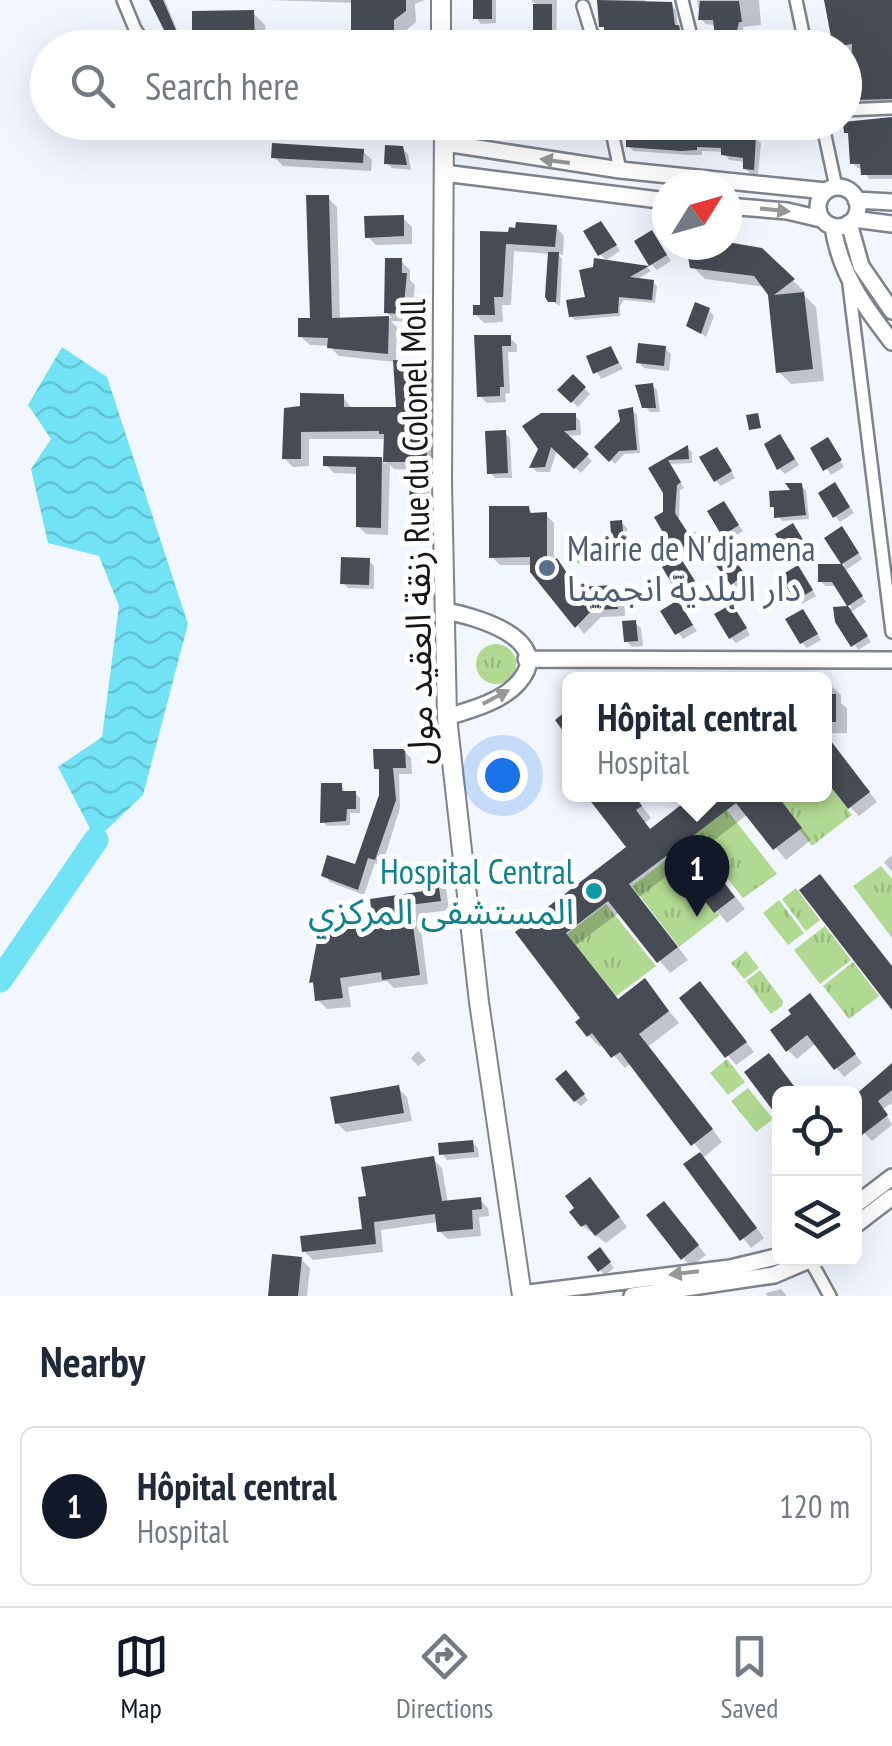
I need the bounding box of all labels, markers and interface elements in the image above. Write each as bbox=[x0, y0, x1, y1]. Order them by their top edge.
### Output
search box bbox=[30, 30, 862, 140]
icon: search bbox=[65, 58, 120, 113]
text: Search here bbox=[145, 61, 299, 110]
one-way arrow bbox=[539, 152, 570, 168]
north arrow bbox=[652, 170, 742, 260]
one-way arrow bbox=[759, 203, 791, 219]
street label: زنقة العقيد مول Rue du Colonel Moll bbox=[389, 299, 443, 765]
place label: Mairie de N'djamena دار البلدية انجمينا bbox=[567, 525, 815, 611]
marker: Mairie de N'djamena دار البلدية انجمينا bbox=[536, 557, 558, 579]
popup bbox=[562, 672, 832, 802]
one-way arrow bbox=[481, 689, 510, 706]
text: Hôpital central bbox=[597, 692, 797, 741]
text: Hospital bbox=[597, 741, 689, 783]
your location bbox=[477, 750, 528, 801]
pin: 1 bbox=[664, 834, 730, 917]
place label: Hospital Central المستشفى المركزي bbox=[308, 848, 574, 939]
marker: Hospital Central المستشفى المركزي bbox=[583, 880, 605, 902]
map controls bbox=[772, 1086, 862, 1266]
button: locate bbox=[772, 1086, 862, 1176]
button: layers bbox=[772, 1176, 862, 1266]
one-way arrow bbox=[668, 1265, 699, 1281]
text: Nearby bbox=[40, 1334, 145, 1389]
text: Hôpital central bbox=[137, 1461, 337, 1510]
text: 1 bbox=[67, 1485, 82, 1527]
text: 120 m bbox=[779, 1485, 850, 1527]
text: Hospital bbox=[137, 1510, 229, 1552]
tab: Map bbox=[114, 1629, 169, 1726]
tab: Directions bbox=[396, 1629, 493, 1726]
tab: Saved bbox=[721, 1629, 778, 1726]

